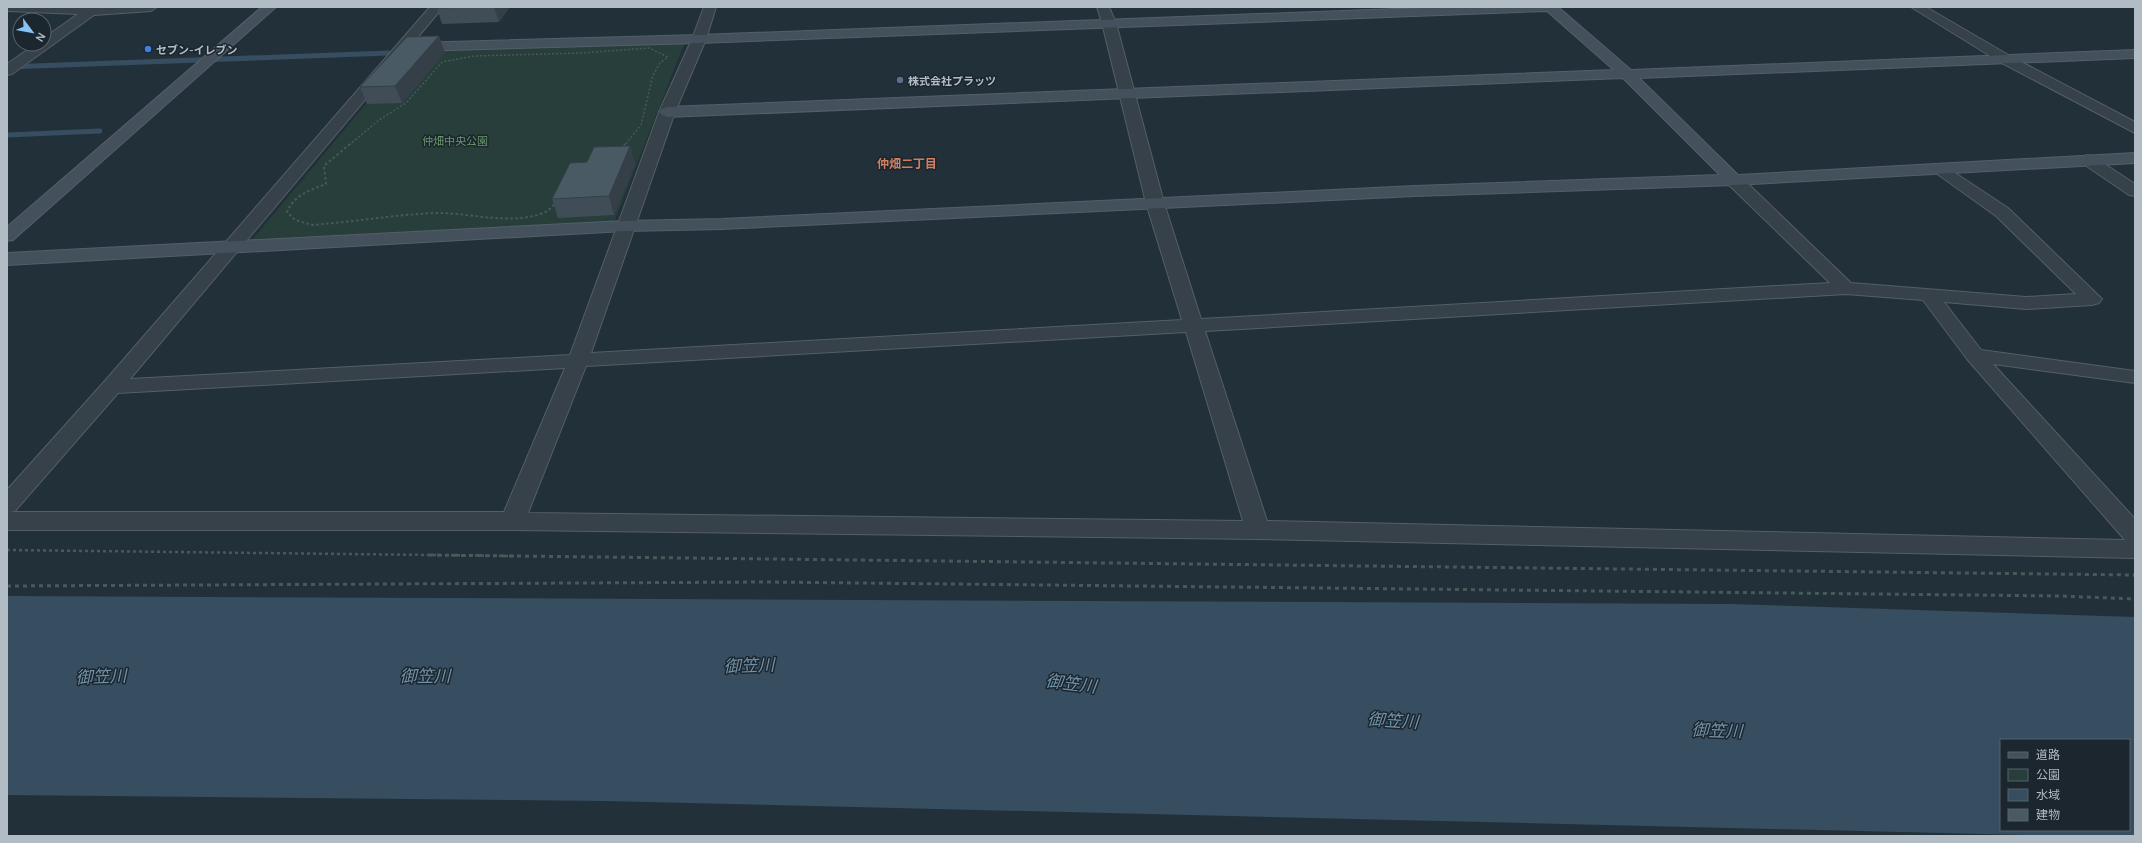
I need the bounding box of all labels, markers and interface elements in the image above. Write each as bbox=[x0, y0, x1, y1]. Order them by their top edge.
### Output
north arrow bbox=[12, 12, 52, 52]
text: N bbox=[32, 30, 49, 45]
place label: セブン-イレブン bbox=[156, 42, 238, 57]
marker: セブン-イレブン bbox=[143, 44, 153, 54]
place label: 株式会社プラッツ bbox=[908, 73, 996, 88]
marker: 株式会社プラッツ bbox=[895, 75, 905, 85]
park label: 仲畑中央公園 bbox=[422, 133, 488, 148]
district label: 仲畑二丁目 bbox=[877, 155, 937, 172]
water label: 御笠川 bbox=[723, 653, 777, 677]
water label: 御笠川 bbox=[75, 664, 129, 688]
water label: 御笠川 bbox=[400, 664, 452, 687]
water label: 御笠川 bbox=[1044, 668, 1100, 698]
water label: 御笠川 bbox=[1367, 707, 1421, 733]
water label: 御笠川 bbox=[1691, 718, 1745, 742]
legend bbox=[2000, 739, 2130, 831]
text: 道路 bbox=[2036, 746, 2060, 763]
text: 公園 bbox=[2036, 766, 2060, 783]
text: 水域 bbox=[2036, 786, 2060, 803]
text: 建物 bbox=[2036, 806, 2060, 823]

